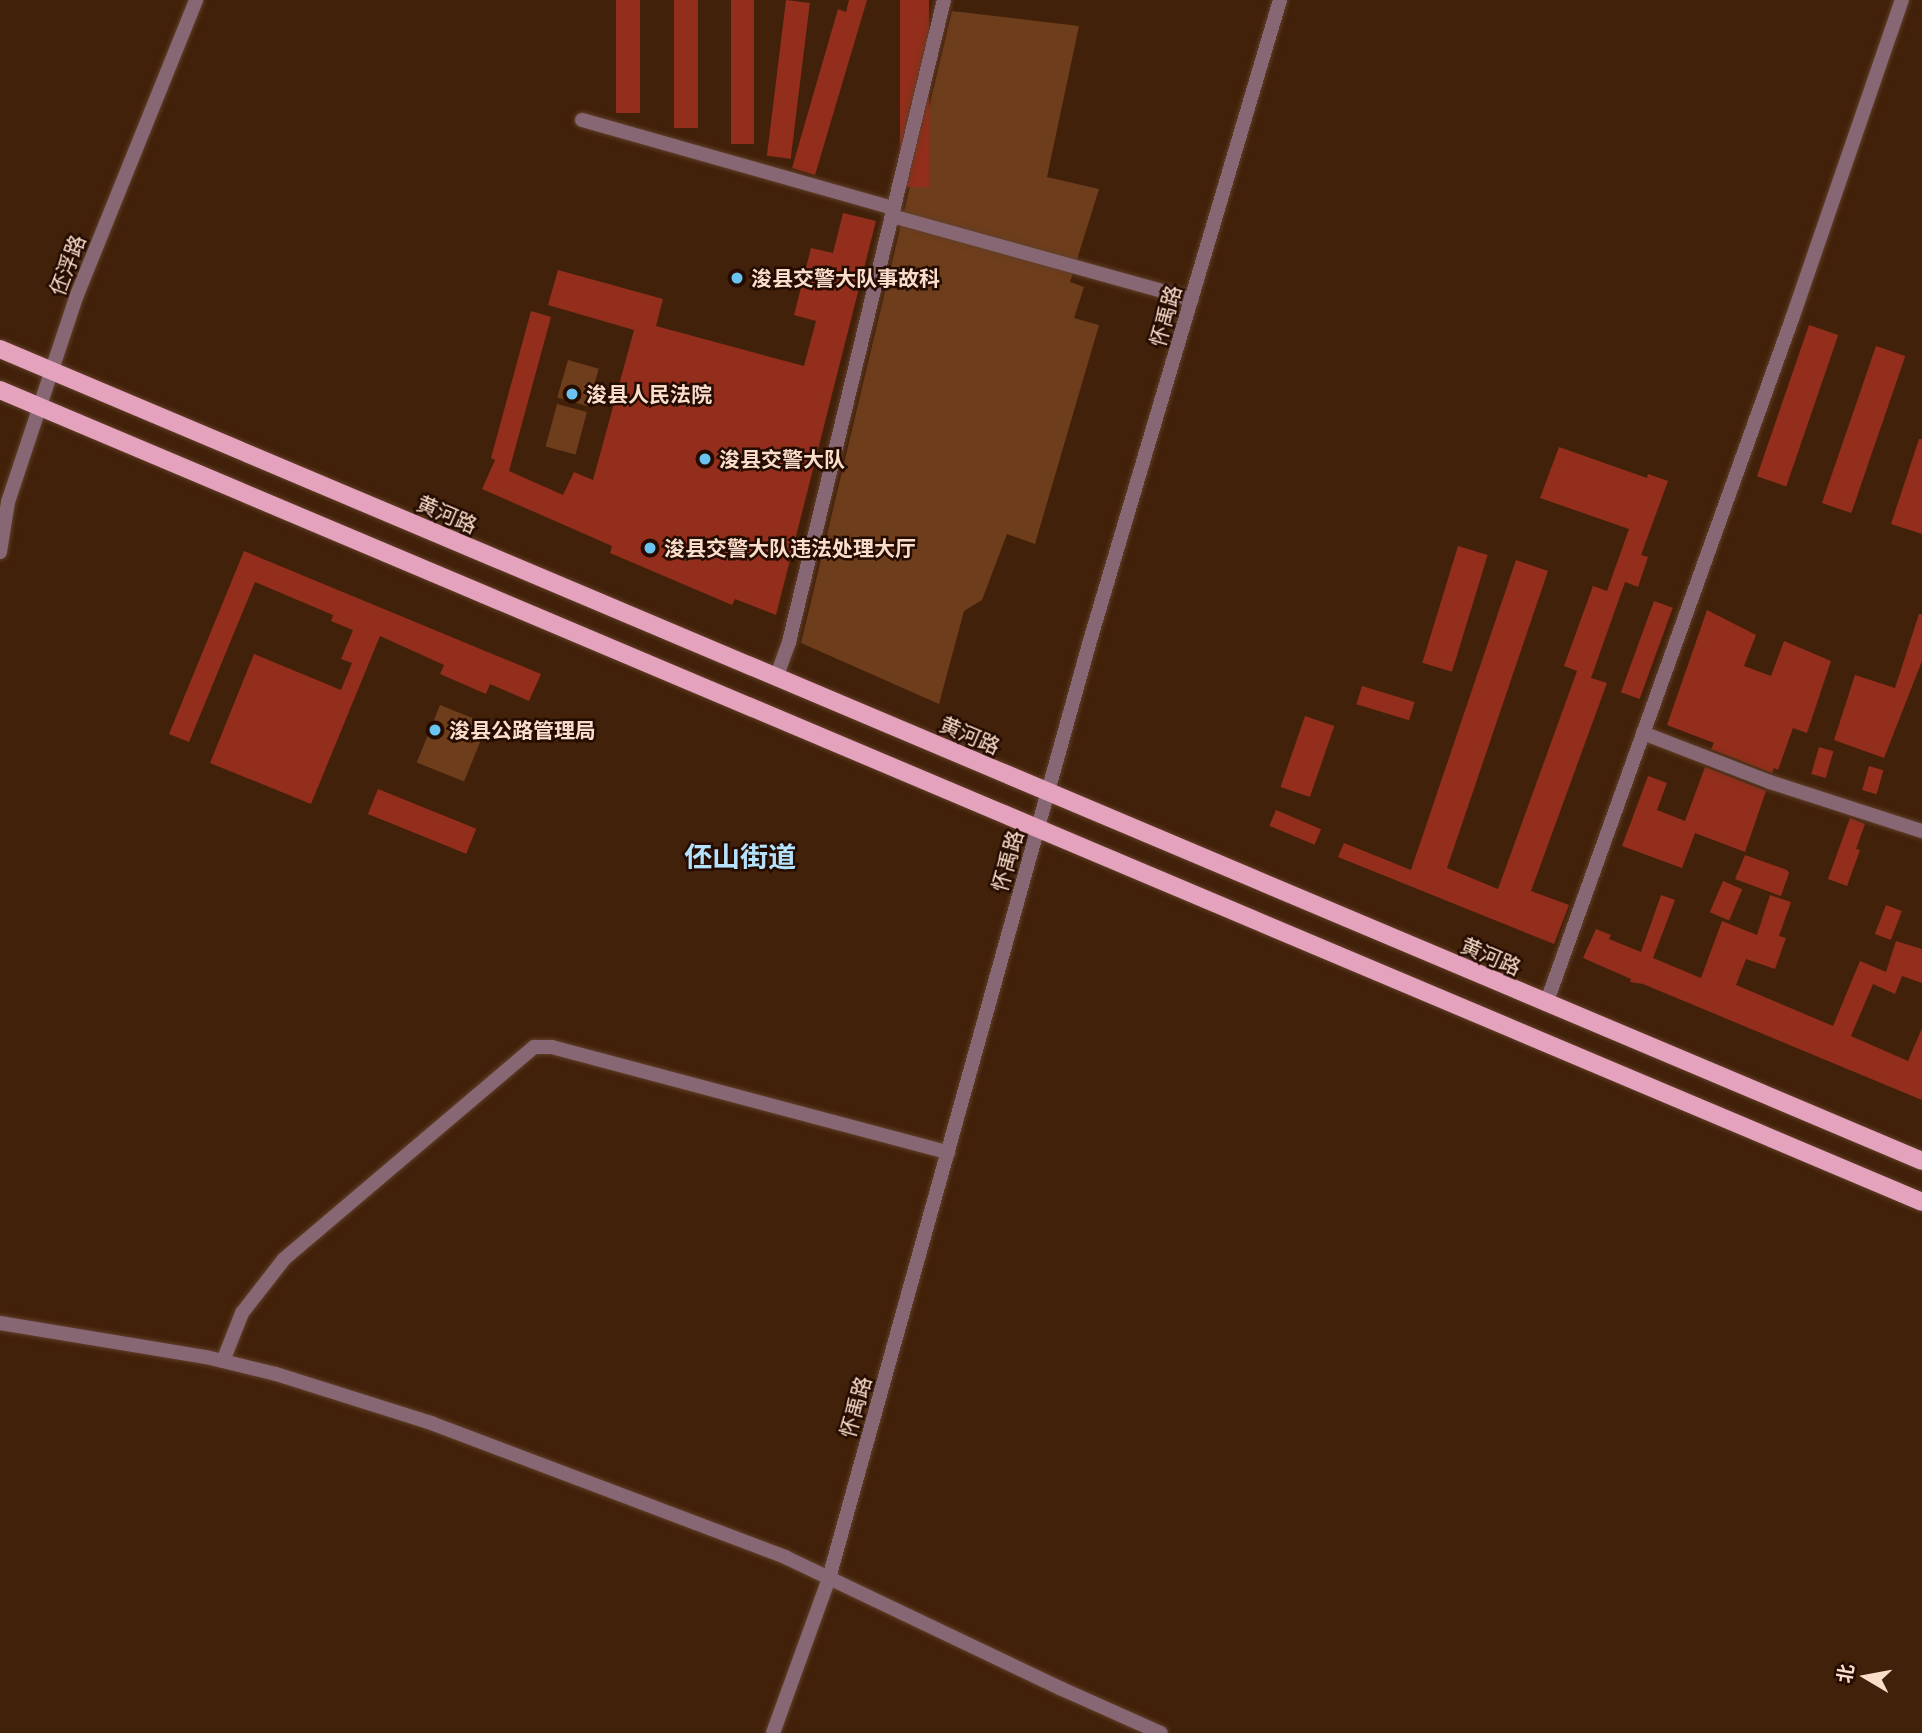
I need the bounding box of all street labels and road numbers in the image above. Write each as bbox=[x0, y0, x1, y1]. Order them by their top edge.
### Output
street label: 伾浮路 bbox=[44, 231, 90, 299]
street label: 怀禹路 bbox=[1144, 282, 1186, 350]
street label: 黄河路 bbox=[413, 490, 481, 538]
street label: 黄河路 bbox=[936, 711, 1004, 759]
street label: 怀禹路 bbox=[986, 827, 1028, 895]
street label: 黄河路 bbox=[1457, 932, 1525, 980]
street label: 怀禹路 bbox=[834, 1373, 876, 1441]

